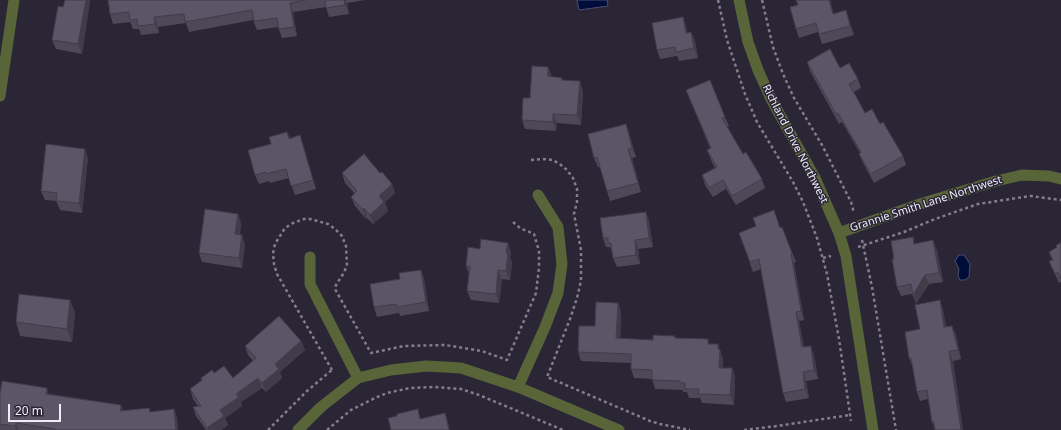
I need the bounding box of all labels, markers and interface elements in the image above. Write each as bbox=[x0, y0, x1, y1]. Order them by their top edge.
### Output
street label: Richland Drive Northwest bbox=[759, 82, 831, 206]
street label: Grannie Smith Lane Northwest bbox=[848, 173, 1004, 235]
scale bar bbox=[10, 396, 63, 422]
text: 20 m bbox=[15, 402, 43, 419]

